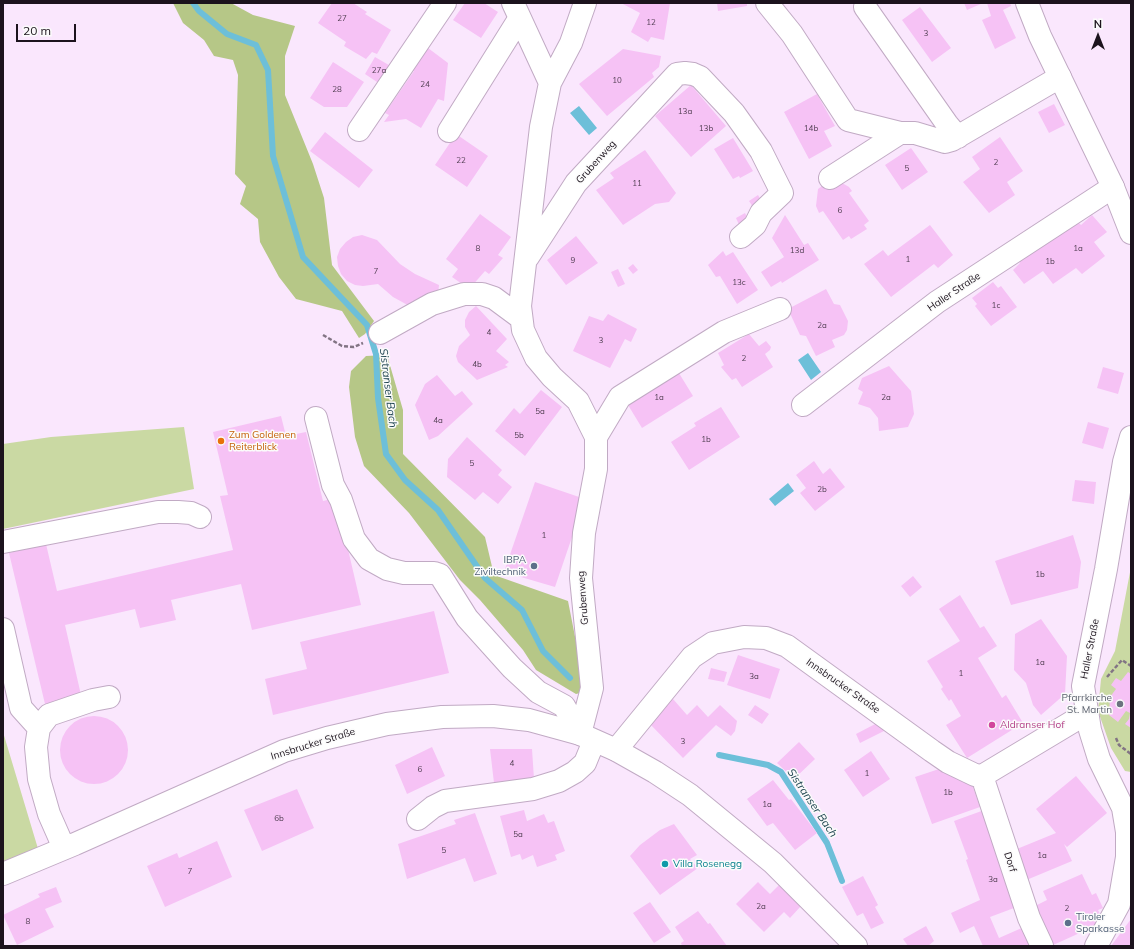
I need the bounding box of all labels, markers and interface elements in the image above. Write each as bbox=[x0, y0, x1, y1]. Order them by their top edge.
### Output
house number: 27 bbox=[337, 14, 347, 24]
scale bar bbox=[18, 16, 78, 42]
north arrow bbox=[1078, 16, 1118, 56]
text: N bbox=[1094, 17, 1102, 31]
house number: 12 bbox=[646, 18, 656, 28]
text: 20 m bbox=[23, 23, 51, 38]
house number: 3 bbox=[924, 29, 928, 39]
house number: 27a bbox=[372, 66, 386, 76]
house number: 10 bbox=[612, 76, 622, 86]
house number: 24 bbox=[420, 80, 430, 90]
house number: 28 bbox=[332, 85, 342, 95]
house number: 13a bbox=[678, 107, 692, 117]
house number: 13b bbox=[699, 124, 713, 134]
house number: 14b bbox=[804, 124, 818, 134]
street label: Grubenweg bbox=[573, 138, 619, 186]
house number: 22 bbox=[456, 156, 466, 166]
house number: 2 bbox=[994, 158, 998, 168]
house number: 5 bbox=[905, 164, 909, 174]
house number: 11 bbox=[632, 179, 642, 189]
house number: 6 bbox=[838, 206, 842, 216]
house number: 8 bbox=[476, 244, 480, 254]
house number: 1a bbox=[1073, 244, 1083, 254]
house number: 13d bbox=[790, 246, 804, 256]
house number: 1 bbox=[906, 255, 910, 265]
house number: 9 bbox=[571, 256, 575, 266]
house number: 1b bbox=[1045, 257, 1055, 267]
house number: 7 bbox=[374, 267, 378, 277]
street label: Haller Straße bbox=[925, 270, 983, 314]
house number: 13c bbox=[732, 278, 746, 288]
house number: 1c bbox=[992, 301, 1000, 311]
house number: 2a bbox=[817, 321, 827, 331]
house number: 4 bbox=[487, 328, 491, 338]
house number: 3 bbox=[599, 336, 603, 346]
water label: Sistranser Bach bbox=[377, 348, 399, 428]
house number: 2 bbox=[742, 354, 746, 364]
house number: 4b bbox=[472, 360, 482, 370]
house number: 1a bbox=[654, 393, 664, 403]
house number: 2a bbox=[881, 393, 891, 403]
house number: 5a bbox=[535, 407, 545, 417]
house number: 4a bbox=[433, 416, 443, 426]
place label: Zum Goldenen Reiterblick bbox=[229, 429, 296, 452]
house number: 5b bbox=[514, 431, 524, 441]
house number: 1b bbox=[701, 435, 711, 445]
marker: Zum Goldenen Reiterblick bbox=[216, 436, 226, 446]
house number: 5 bbox=[470, 459, 474, 469]
house number: 2b bbox=[817, 485, 827, 495]
house number: 1 bbox=[542, 531, 546, 541]
place label: IBPA Ziviltechnik bbox=[475, 554, 526, 578]
marker: IBPA Ziviltechnik bbox=[529, 561, 539, 571]
house number: 1b bbox=[1035, 570, 1045, 580]
street label: Grubenweg bbox=[575, 571, 591, 625]
street label: Haller Straße bbox=[1078, 618, 1102, 680]
street label: Innsbrucker Straße bbox=[804, 656, 882, 716]
house number: 1a bbox=[1035, 658, 1045, 668]
house number: 1 bbox=[959, 669, 963, 679]
house number: 3a bbox=[749, 672, 759, 682]
place label: Pfarrkirche St. Martin bbox=[1062, 692, 1112, 716]
marker: Pfarrkirche St. Martin bbox=[1115, 699, 1125, 709]
place label: Aldranser Hof bbox=[1000, 719, 1065, 731]
marker: Aldranser Hof bbox=[987, 720, 997, 730]
street label: Innsbrucker Straße bbox=[269, 725, 357, 763]
house number: 3 bbox=[681, 737, 685, 747]
house number: 4 bbox=[510, 759, 514, 769]
house number: 6 bbox=[418, 765, 422, 775]
water label: Sistranser Bach bbox=[784, 766, 840, 840]
house number: 1 bbox=[865, 769, 869, 779]
house number: 1b bbox=[943, 788, 953, 798]
house number: 1a bbox=[762, 800, 772, 810]
house number: 6b bbox=[274, 814, 284, 824]
house number: 5a bbox=[513, 830, 523, 840]
house number: 5 bbox=[442, 846, 446, 856]
street label: Dorf bbox=[1001, 850, 1019, 874]
house number: 1a bbox=[1037, 851, 1047, 861]
place label: Villa Rosenegg bbox=[673, 858, 742, 870]
marker: Villa Rosenegg bbox=[660, 859, 670, 869]
house number: 7 bbox=[188, 867, 192, 877]
house number: 3a bbox=[988, 875, 998, 885]
house number: 2a bbox=[756, 902, 766, 912]
house number: 2 bbox=[1065, 904, 1069, 914]
place label: Tiroler Sparkasse bbox=[1076, 911, 1124, 934]
house number: 8 bbox=[26, 917, 30, 927]
marker: Tiroler Sparkasse bbox=[1063, 918, 1073, 928]

